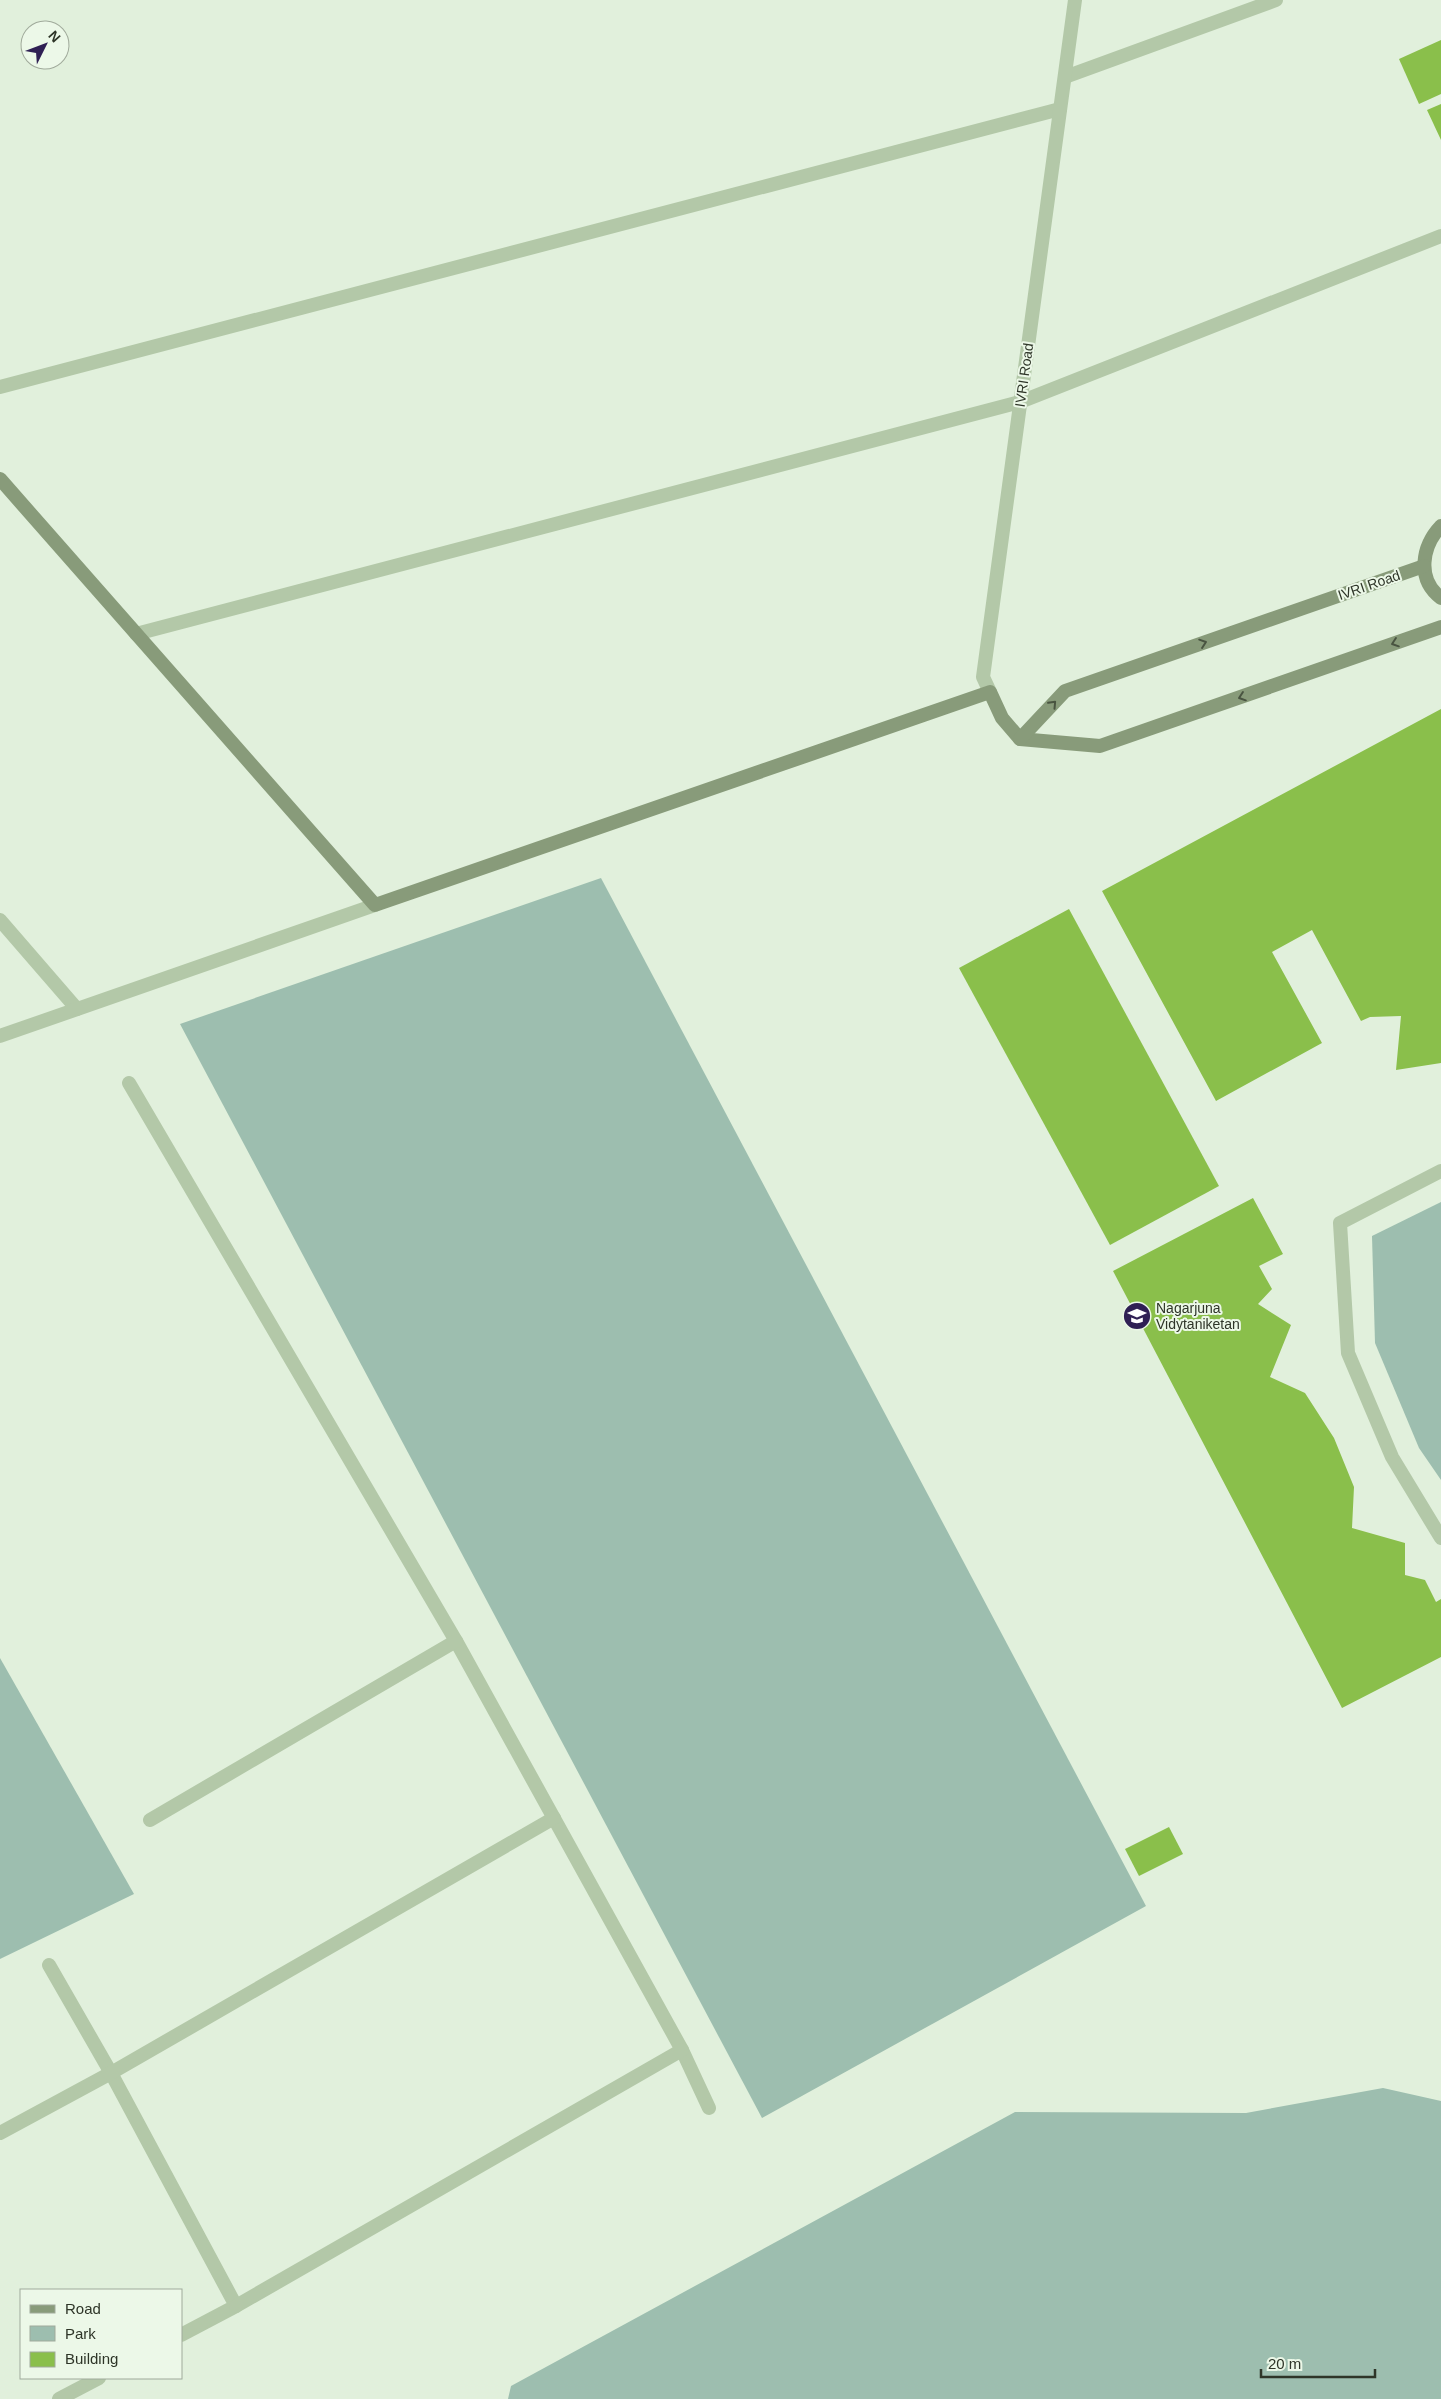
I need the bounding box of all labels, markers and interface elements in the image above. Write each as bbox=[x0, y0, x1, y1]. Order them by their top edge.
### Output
north arrow bbox=[20, 20, 70, 70]
text: N bbox=[45, 27, 64, 45]
street label: IVRI Road bbox=[1012, 342, 1036, 408]
street label: IVRI Road bbox=[1336, 567, 1402, 603]
one-way arrow bbox=[1391, 637, 1400, 647]
one-way arrow bbox=[1198, 639, 1206, 649]
one-way arrow bbox=[1238, 691, 1246, 701]
one-way arrow bbox=[1047, 700, 1056, 709]
place label: Nagarjuna Vidytaniketan bbox=[1156, 1300, 1240, 1332]
school or university icon: Nagarjuna Vidytaniketan bbox=[1122, 1301, 1152, 1331]
legend bbox=[20, 2289, 182, 2379]
text: Road bbox=[65, 2300, 101, 2317]
text: Park bbox=[65, 2325, 96, 2342]
scale bar bbox=[1261, 2346, 1375, 2378]
text: Building bbox=[65, 2350, 118, 2367]
text: 20 m bbox=[1268, 2355, 1301, 2372]

